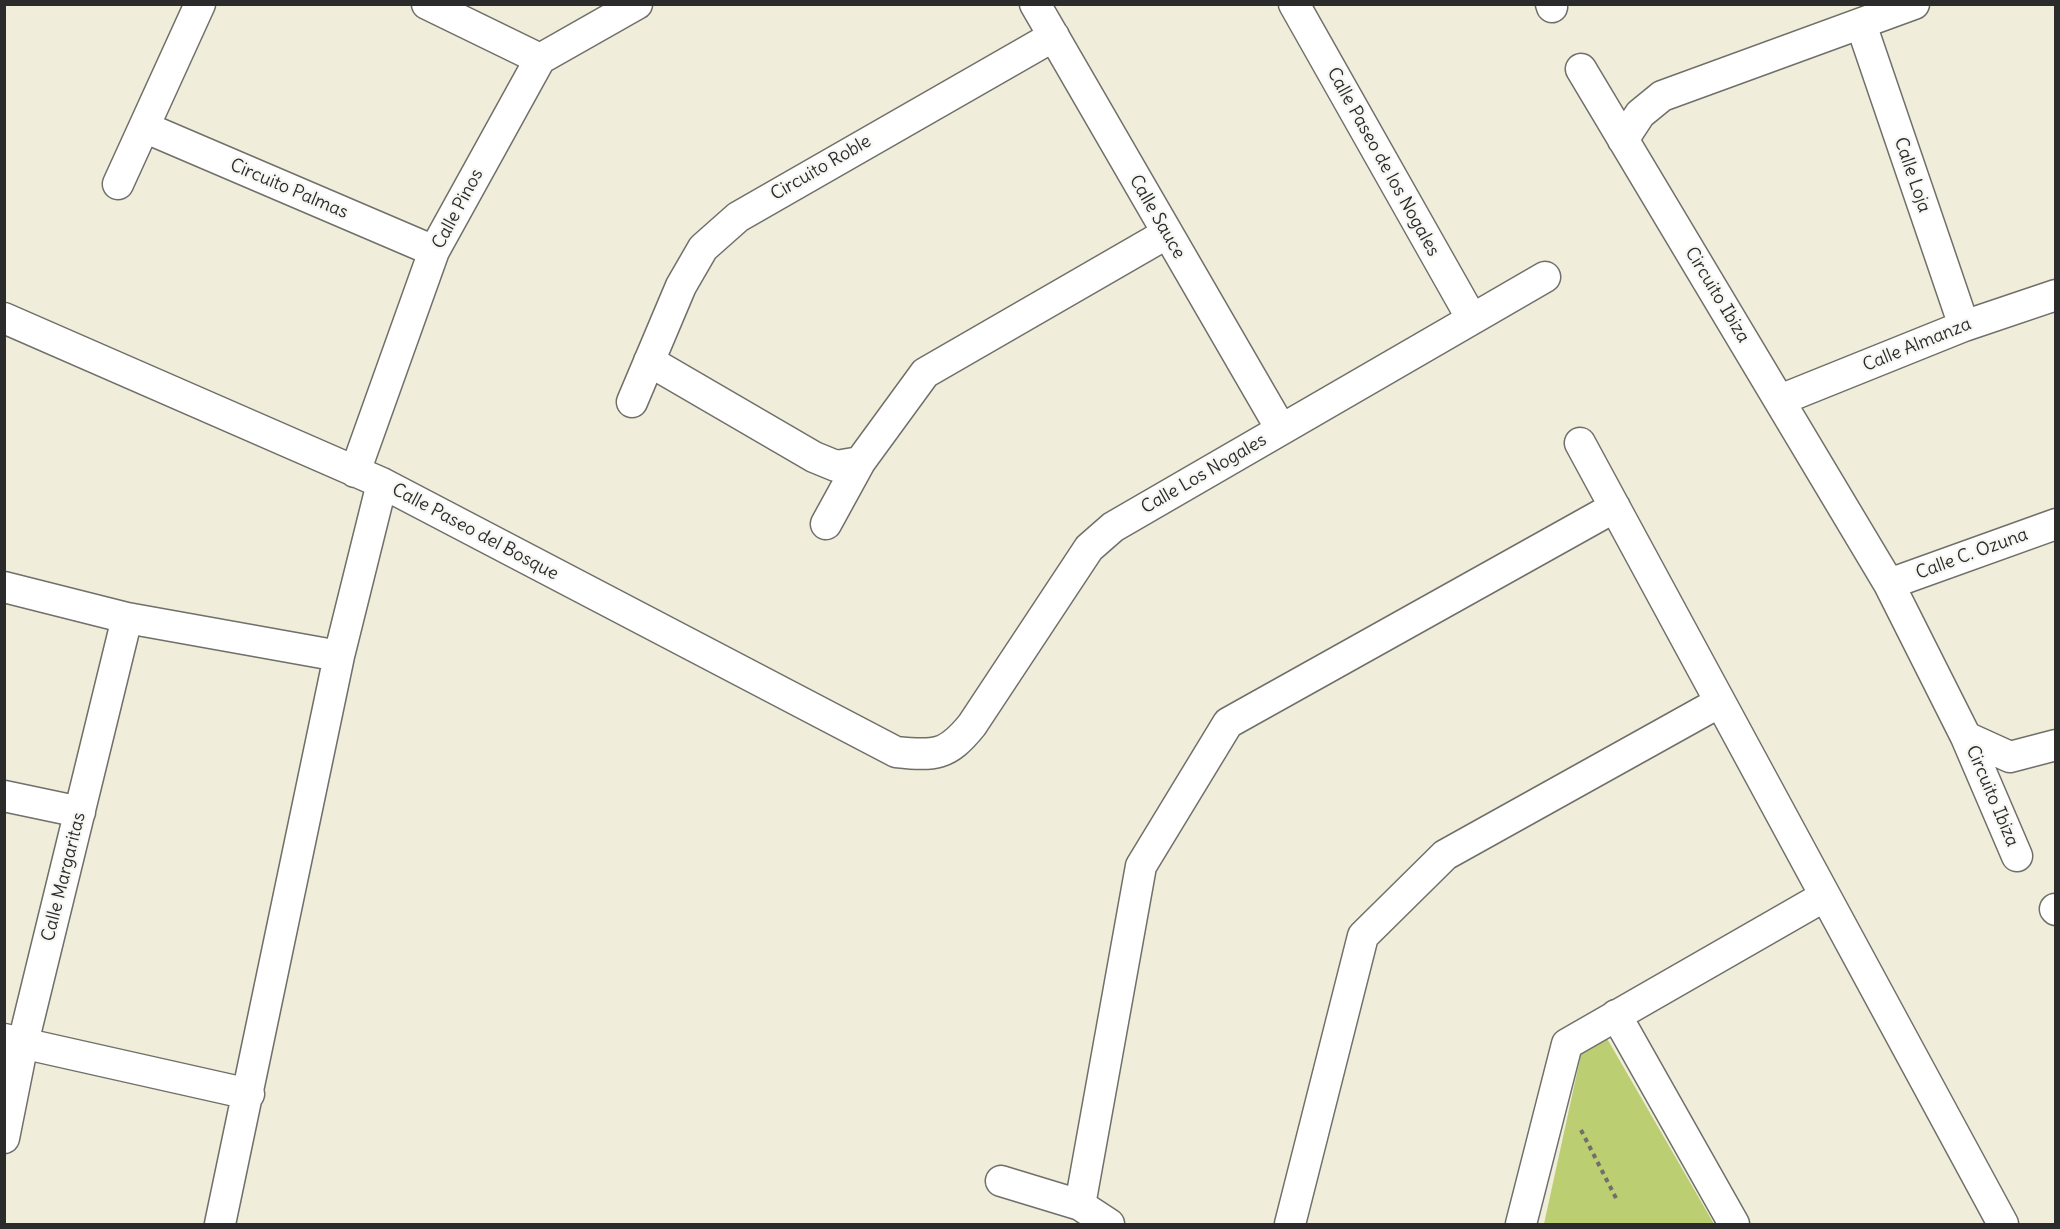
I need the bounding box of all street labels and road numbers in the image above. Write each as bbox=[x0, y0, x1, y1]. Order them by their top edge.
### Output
street label: Calle Paseo de los Nogales bbox=[1322, 64, 1444, 260]
street label: Circuito Roble bbox=[767, 131, 875, 205]
street label: Calle Loja bbox=[1889, 135, 1935, 215]
street label: Circuito Palmas bbox=[227, 154, 351, 224]
street label: Calle Pinos bbox=[428, 165, 488, 253]
street label: Calle Sauce bbox=[1124, 171, 1190, 263]
street label: Circuito Ibiza bbox=[1680, 243, 1754, 347]
street label: Calle Almanza bbox=[1860, 313, 1974, 377]
street label: Calle Los Nogales bbox=[1138, 429, 1270, 519]
street label: Calle Paseo del Bosque bbox=[388, 479, 562, 585]
street label: Calle C. Ozuna bbox=[1913, 524, 2031, 584]
street label: Circuito Ibiza bbox=[1961, 742, 2023, 850]
street label: Calle Margaritas bbox=[38, 810, 90, 944]

